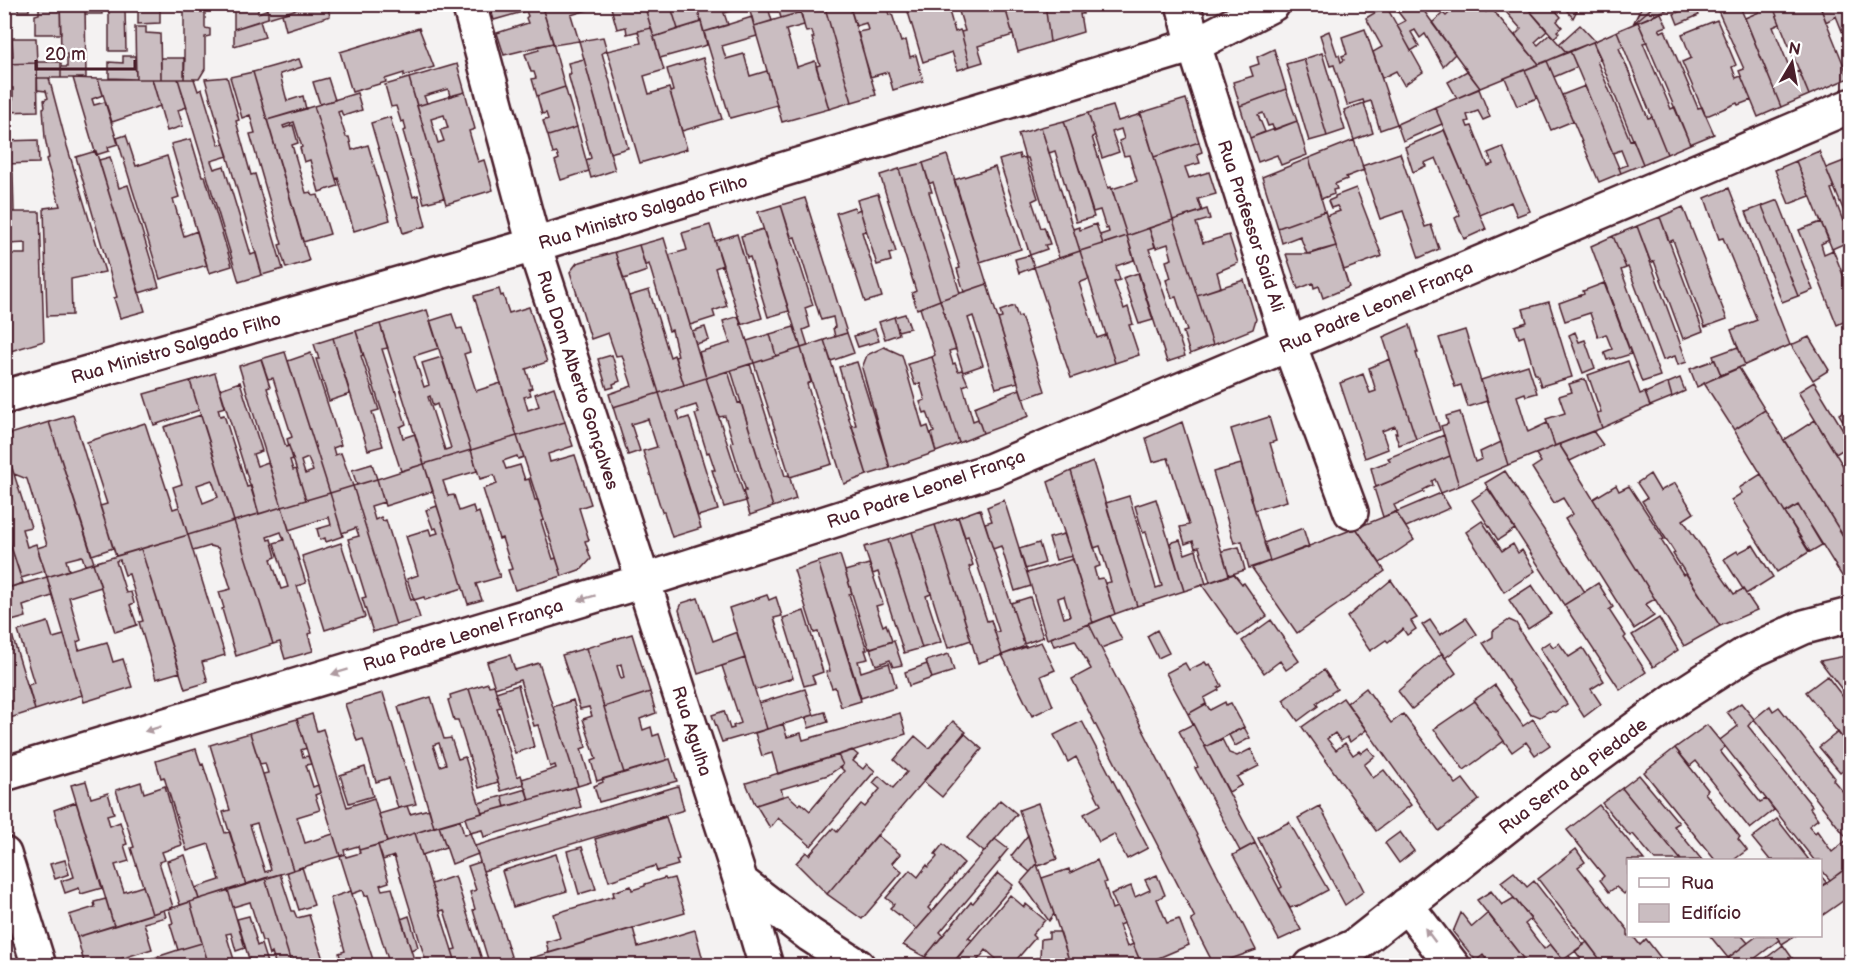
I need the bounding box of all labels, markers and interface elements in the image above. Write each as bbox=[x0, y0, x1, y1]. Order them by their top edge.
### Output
scale bar bbox=[36, 33, 135, 71]
north arrow bbox=[1762, 33, 1822, 93]
text: N bbox=[1787, 39, 1802, 60]
text: 20 m bbox=[45, 44, 86, 65]
street label: Rua Professor Said Ali bbox=[1213, 137, 1288, 315]
street label: Rua Ministro Salgado Filho bbox=[536, 171, 750, 254]
street label: Rua Padre Leonel França bbox=[1276, 257, 1476, 358]
street label: Rua Dom Alberto Gonçalves bbox=[532, 268, 623, 492]
street label: Rua Ministro Salgado Filho bbox=[69, 308, 284, 389]
street label: Rua Padre Leonel França bbox=[824, 446, 1028, 533]
one-way arrow bbox=[578, 594, 596, 603]
street label: Rua Padre Leonel França bbox=[361, 595, 566, 676]
one-way arrow bbox=[331, 668, 349, 677]
street label: Rua Agulha bbox=[667, 684, 716, 779]
street label: Rua Serra da Piedade bbox=[1495, 714, 1652, 839]
one-way arrow bbox=[144, 725, 162, 734]
legend bbox=[1627, 859, 1822, 937]
text: Rua bbox=[1681, 873, 1714, 894]
text: Edifício bbox=[1681, 903, 1741, 924]
one-way arrow bbox=[1423, 927, 1436, 943]

